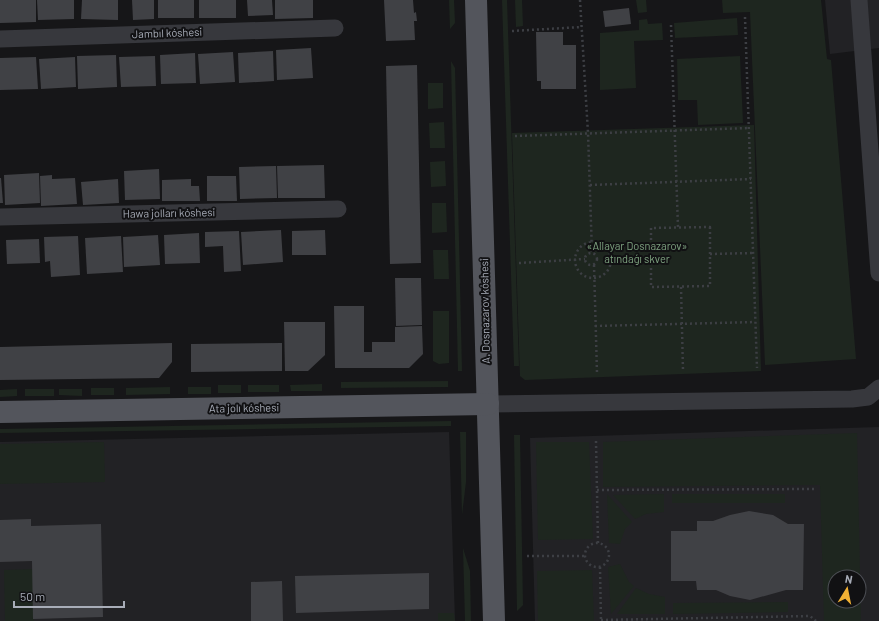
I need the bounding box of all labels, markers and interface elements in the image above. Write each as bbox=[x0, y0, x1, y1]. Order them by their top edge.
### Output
street label: Jambıl kóshesi bbox=[132, 25, 203, 40]
street label: Hawa jolları kóshesi bbox=[123, 205, 216, 220]
park label: «Allayar Dosnazarov» atındaǵı skver bbox=[586, 239, 688, 265]
street label: A. Dosnazarov kóshesi bbox=[477, 258, 492, 364]
street label: Ata jolı kóshesi bbox=[209, 400, 279, 415]
north arrow bbox=[827, 569, 867, 609]
text: N bbox=[844, 572, 854, 586]
scale bar bbox=[14, 583, 124, 609]
text: 50 m bbox=[20, 589, 45, 603]

